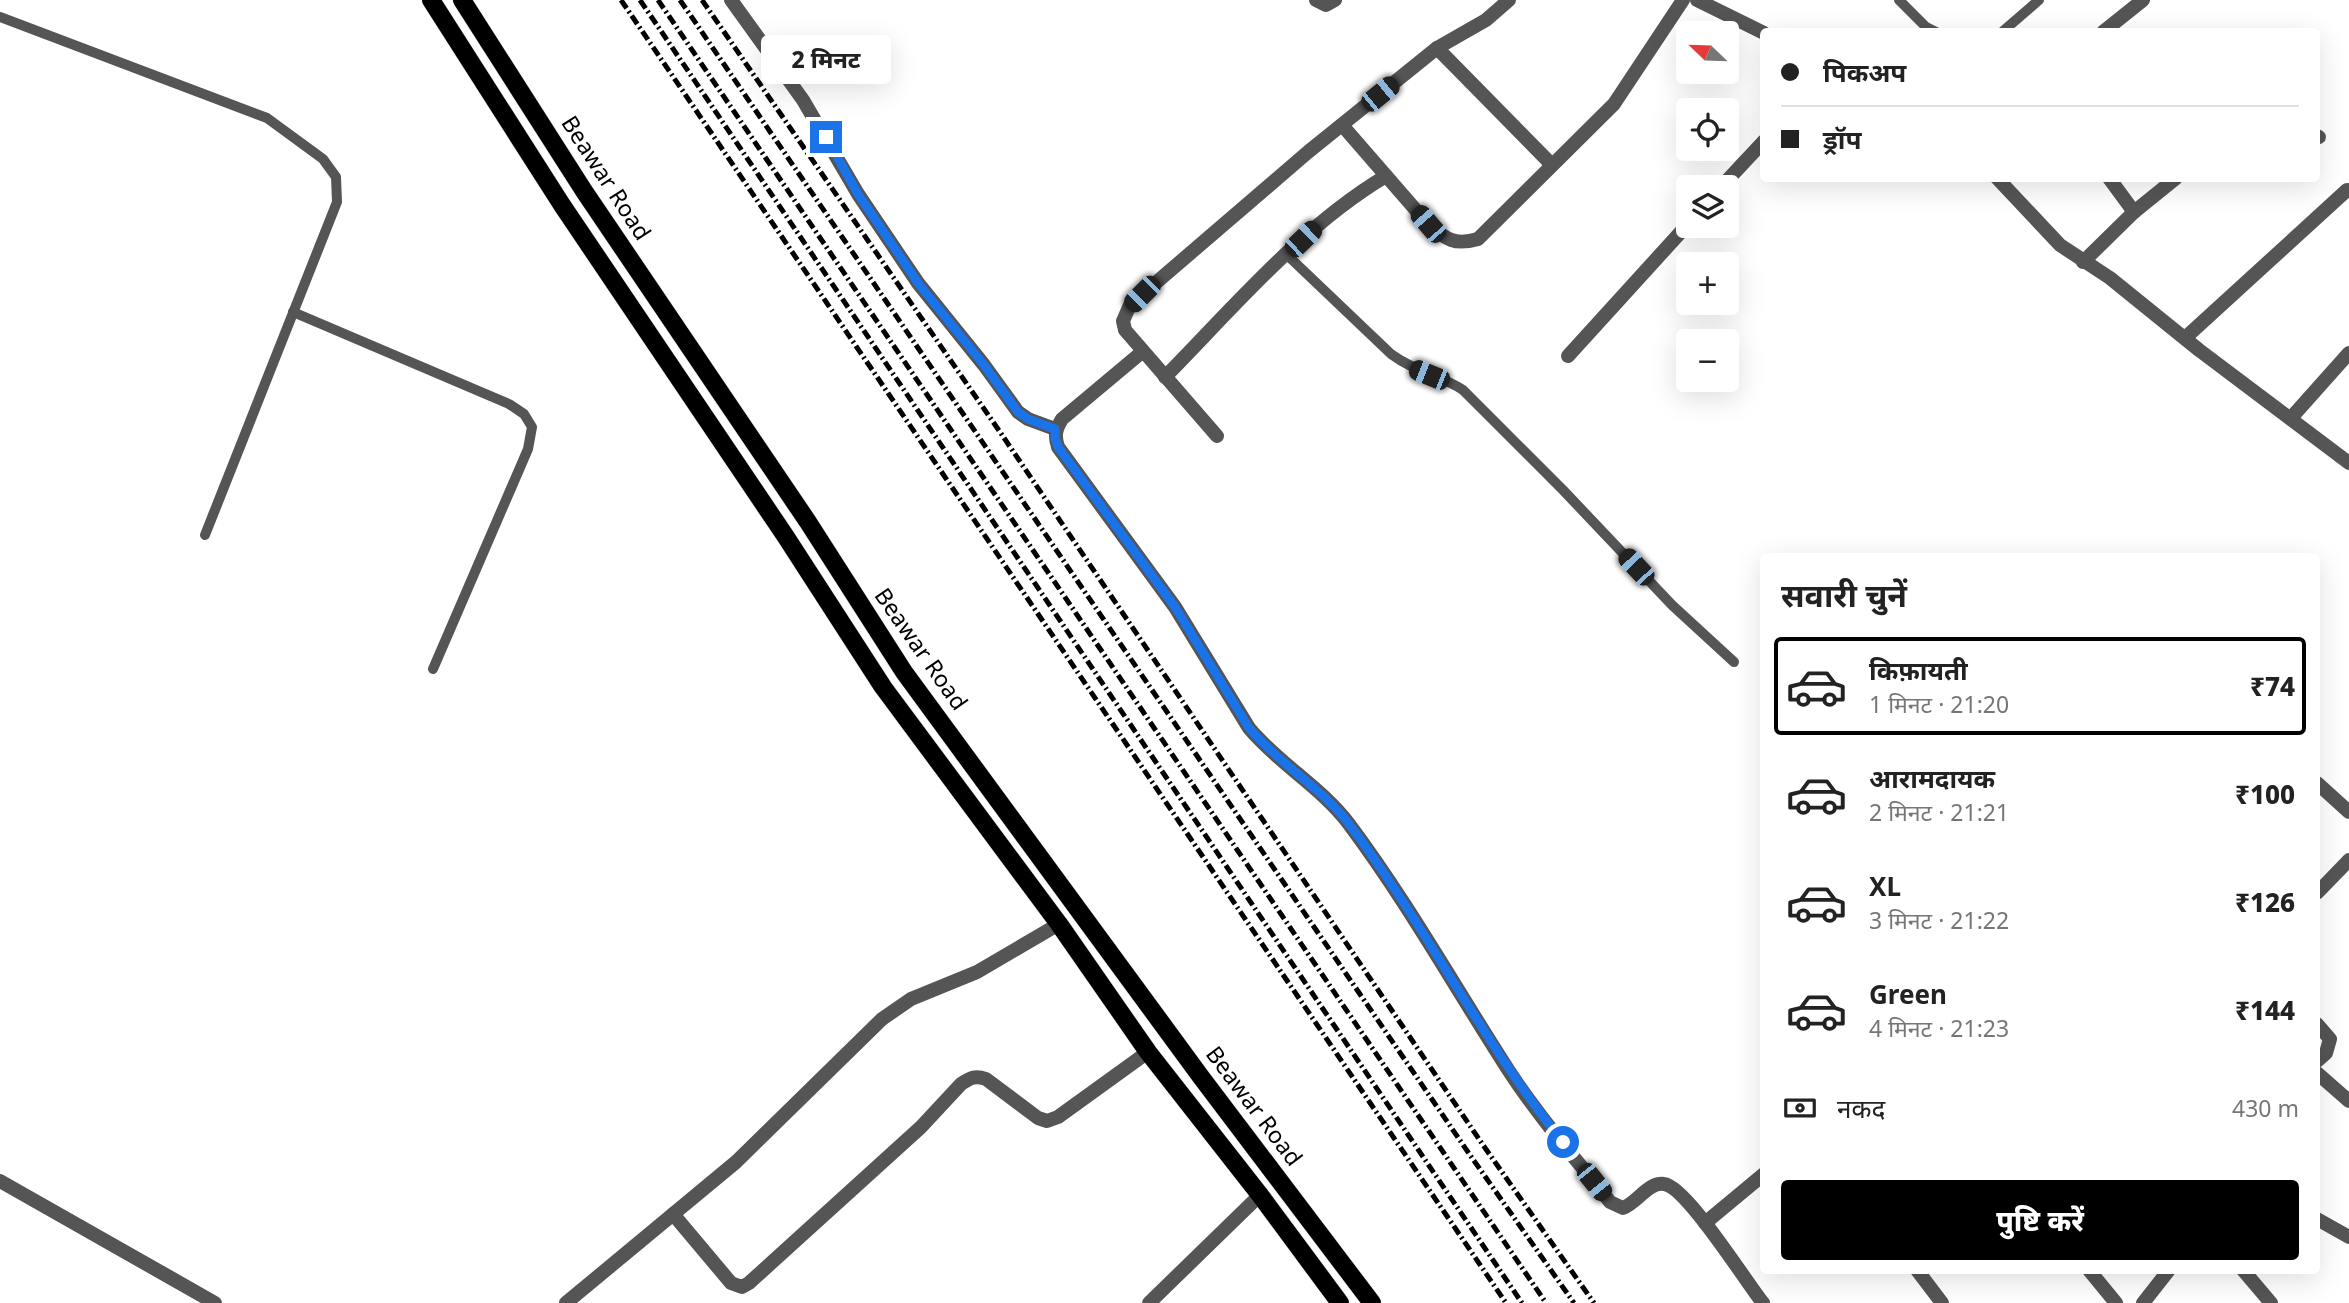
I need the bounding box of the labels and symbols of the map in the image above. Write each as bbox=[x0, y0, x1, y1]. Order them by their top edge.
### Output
north arrow bbox=[1676, 21, 1740, 84]
callout: 2 मिनट bbox=[761, 36, 891, 85]
car bbox=[1358, 73, 1403, 115]
street label: Beawar Road bbox=[555, 109, 659, 246]
route end bbox=[810, 121, 842, 153]
car bbox=[1407, 201, 1450, 247]
car bbox=[1281, 217, 1326, 261]
car bbox=[1120, 272, 1165, 316]
car bbox=[1406, 357, 1453, 393]
car bbox=[1614, 544, 1659, 590]
street label: Beawar Road bbox=[868, 581, 976, 716]
street label: Beawar Road bbox=[1199, 1039, 1310, 1172]
route start bbox=[1547, 1126, 1579, 1158]
car bbox=[1573, 1159, 1616, 1205]

